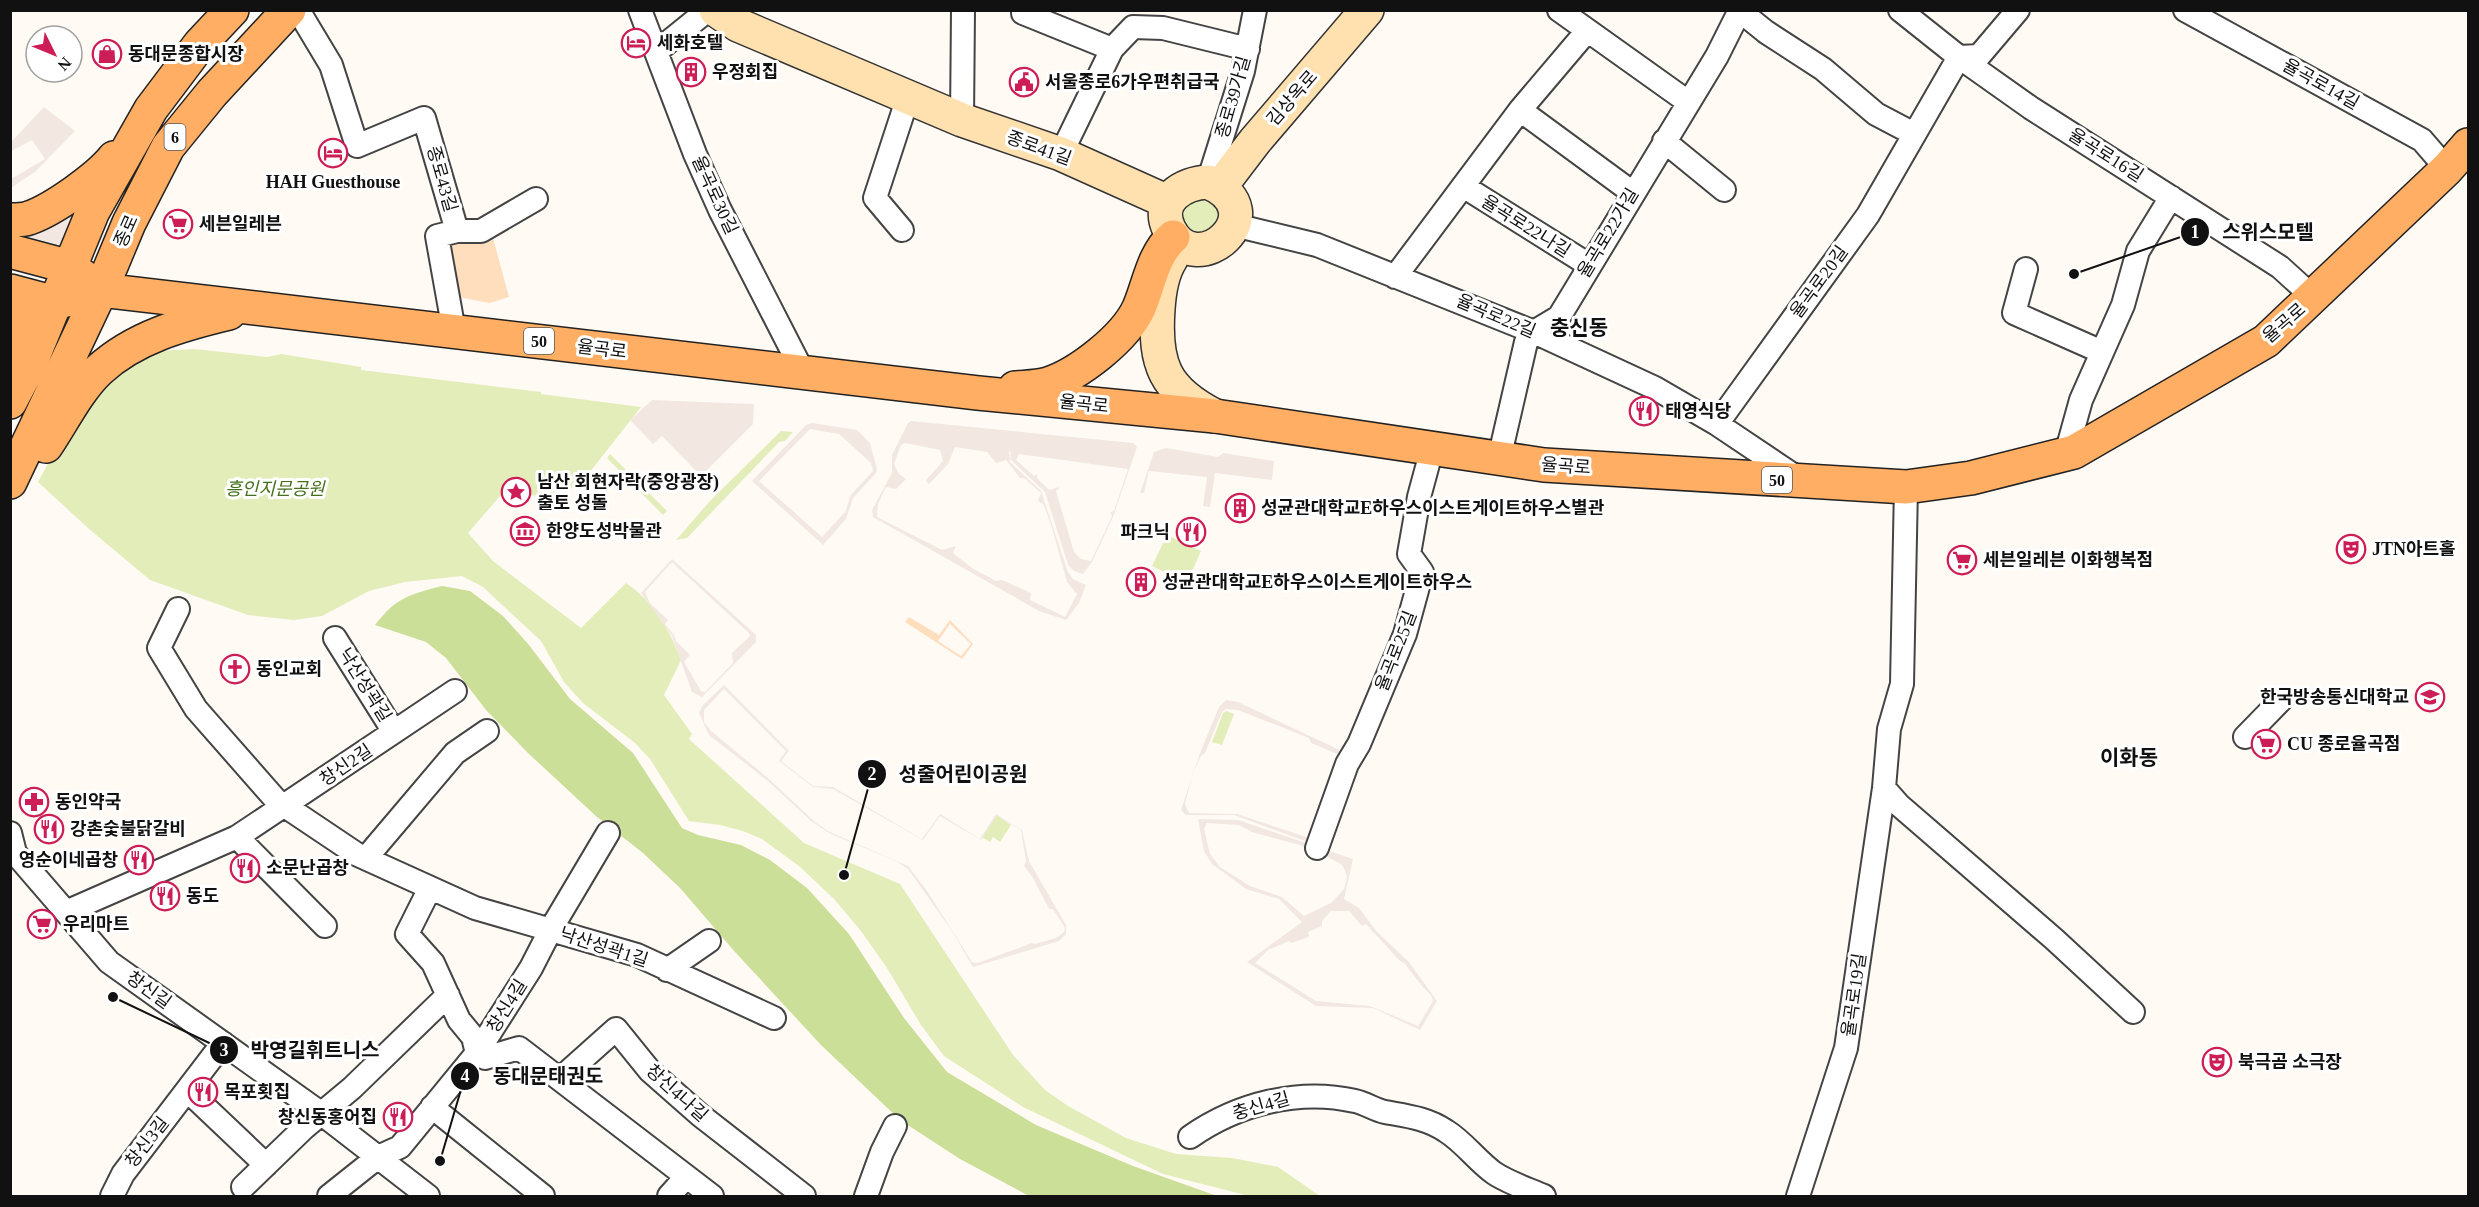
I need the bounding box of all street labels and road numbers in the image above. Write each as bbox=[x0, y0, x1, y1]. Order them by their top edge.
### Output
street label: 종로39가길 bbox=[1212, 54, 1254, 140]
street label: 율곡로14길 bbox=[2279, 55, 2363, 113]
street label: 김상옥로 bbox=[1263, 66, 1321, 130]
road number: 6 bbox=[164, 124, 186, 150]
street label: 율곡로16길 bbox=[2065, 124, 2147, 186]
street label: 종로41길 bbox=[1004, 127, 1074, 169]
street label: 종로43길 bbox=[423, 144, 461, 214]
street label: 율곡로30길 bbox=[688, 153, 742, 237]
street label: 율곡로22가길 bbox=[1573, 185, 1643, 281]
street label: 율곡로22나길 bbox=[1478, 191, 1574, 261]
street label: 종로 bbox=[110, 212, 142, 250]
street label: 율곡로20길 bbox=[1786, 242, 1852, 322]
street label: 율곡로22길 bbox=[1453, 290, 1539, 342]
street label: 율곡로 bbox=[2259, 299, 2309, 347]
road number: 50 bbox=[524, 328, 554, 354]
street label: 율곡로 bbox=[576, 336, 628, 362]
street label: 율곡로 bbox=[1058, 391, 1110, 417]
street label: 율곡로 bbox=[1541, 454, 1591, 478]
road number: 50 bbox=[1762, 467, 1792, 493]
street label: 율곡로25길 bbox=[1372, 608, 1420, 694]
street label: 낙산성곽길 bbox=[335, 645, 395, 725]
street label: 창신2길 bbox=[316, 740, 376, 790]
street label: 낙산성곽1길 bbox=[557, 923, 651, 971]
street label: 율곡로19길 bbox=[1838, 952, 1870, 1038]
street label: 창신길 bbox=[123, 967, 175, 1013]
street label: 창신4길 bbox=[483, 976, 531, 1036]
street label: 창신4나길 bbox=[642, 1060, 712, 1126]
street label: 충신4길 bbox=[1230, 1088, 1292, 1124]
street label: 창신3길 bbox=[121, 1113, 173, 1171]

